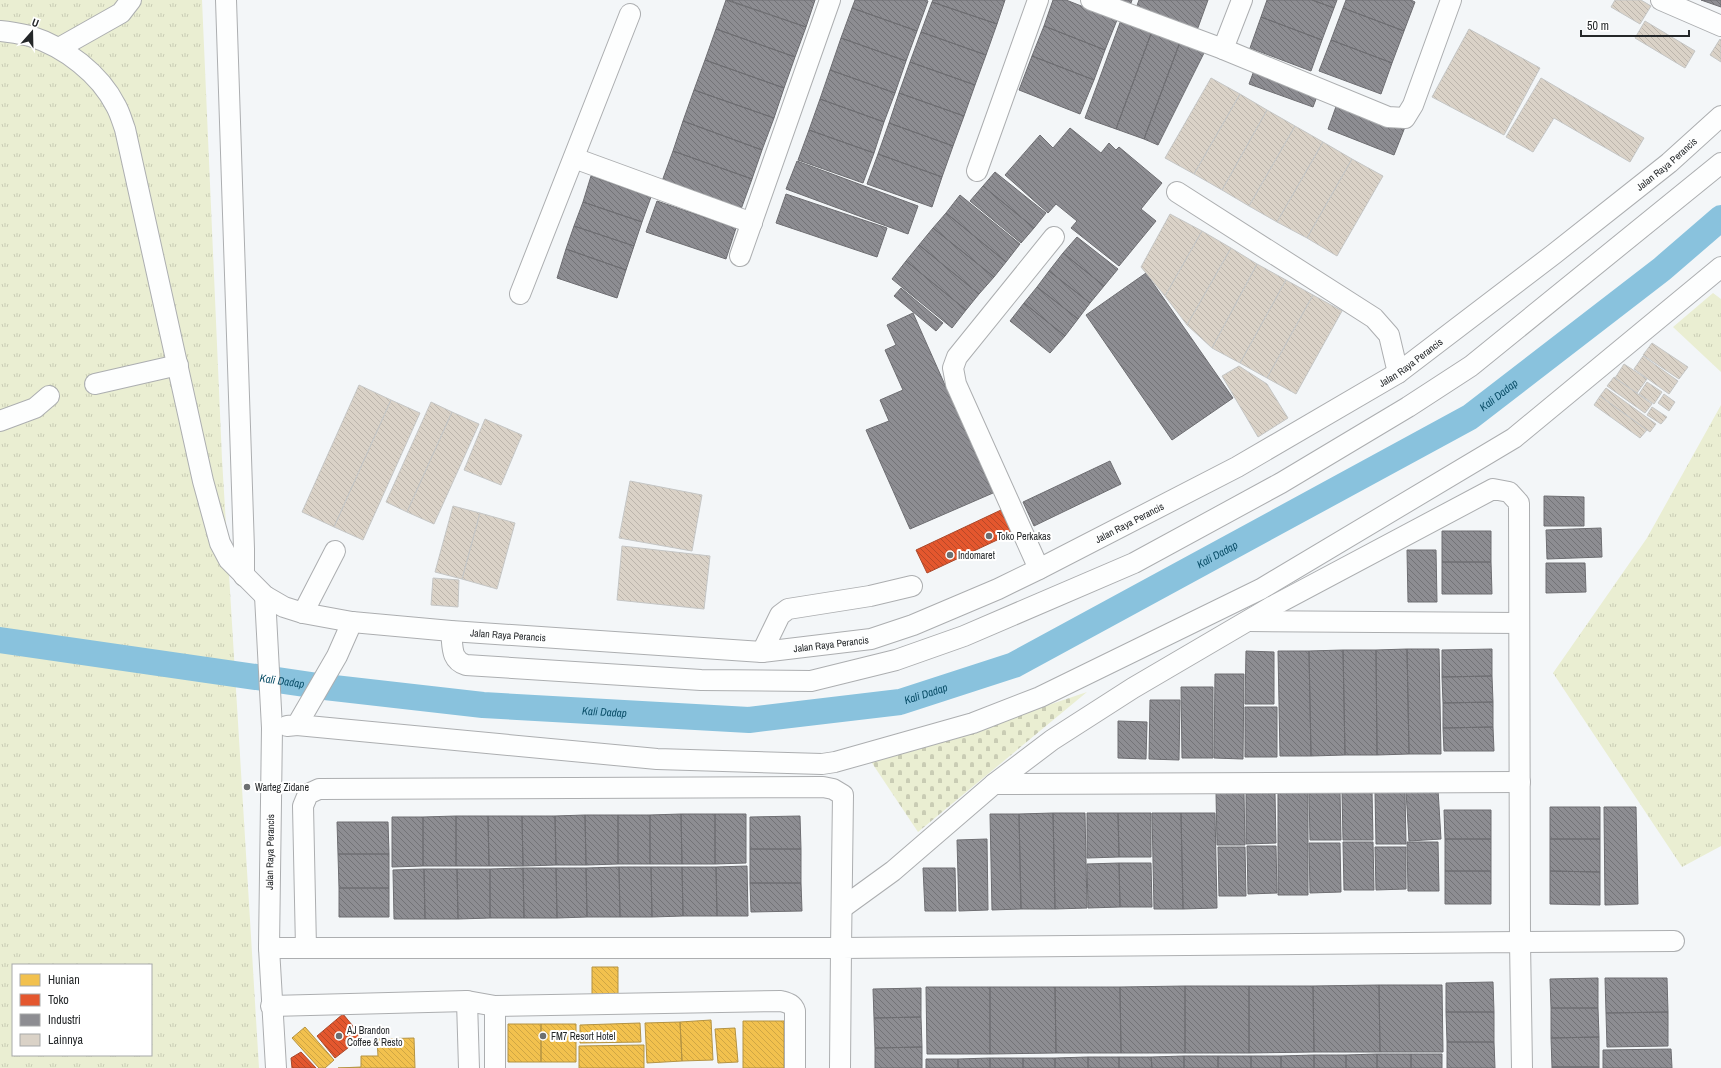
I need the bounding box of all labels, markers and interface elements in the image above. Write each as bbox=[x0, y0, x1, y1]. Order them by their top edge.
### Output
north arrow bbox=[12, 12, 52, 52]
scale bar bbox=[1581, 12, 1689, 38]
text: U bbox=[30, 15, 41, 30]
text: 50 m bbox=[1587, 18, 1609, 34]
street label: Jalan Raya Perancis bbox=[1633, 134, 1700, 193]
street label: Jalan Raya Perancis bbox=[1376, 335, 1445, 389]
water label: Kali Dadap bbox=[1477, 376, 1521, 414]
street label: Jalan Raya Perancis bbox=[1093, 499, 1166, 546]
place label: Toko Perkakas bbox=[997, 530, 1051, 543]
marker: Toko Perkakas bbox=[984, 531, 994, 541]
water label: Kali Dadap bbox=[1194, 538, 1240, 571]
place label: Indomaret bbox=[958, 549, 996, 562]
marker: Indomaret bbox=[945, 550, 955, 560]
street label: Jalan Raya Perancis bbox=[470, 626, 546, 644]
street label: Jalan Raya Perancis bbox=[793, 633, 869, 655]
water label: Kali Dadap bbox=[259, 671, 305, 691]
water label: Kali Dadap bbox=[902, 680, 949, 707]
water label: Kali Dadap bbox=[582, 704, 627, 720]
place label: Warteg Zidane bbox=[255, 781, 309, 794]
marker: Warteg Zidane bbox=[242, 782, 252, 792]
street label: Jalan Raya Perancis bbox=[263, 814, 277, 890]
legend bbox=[12, 964, 152, 1056]
text: Hunian bbox=[48, 972, 80, 988]
text: Toko bbox=[48, 992, 69, 1008]
text: Industri bbox=[48, 1012, 81, 1028]
place label: AJ Brandon Coffee & Resto bbox=[346, 1024, 403, 1049]
place label: FM7 Resort Hotel bbox=[551, 1030, 615, 1043]
marker: AJ Brandon Coffee & Resto bbox=[334, 1031, 344, 1041]
marker: FM7 Resort Hotel bbox=[538, 1031, 548, 1041]
text: Lainnya bbox=[48, 1032, 84, 1048]

